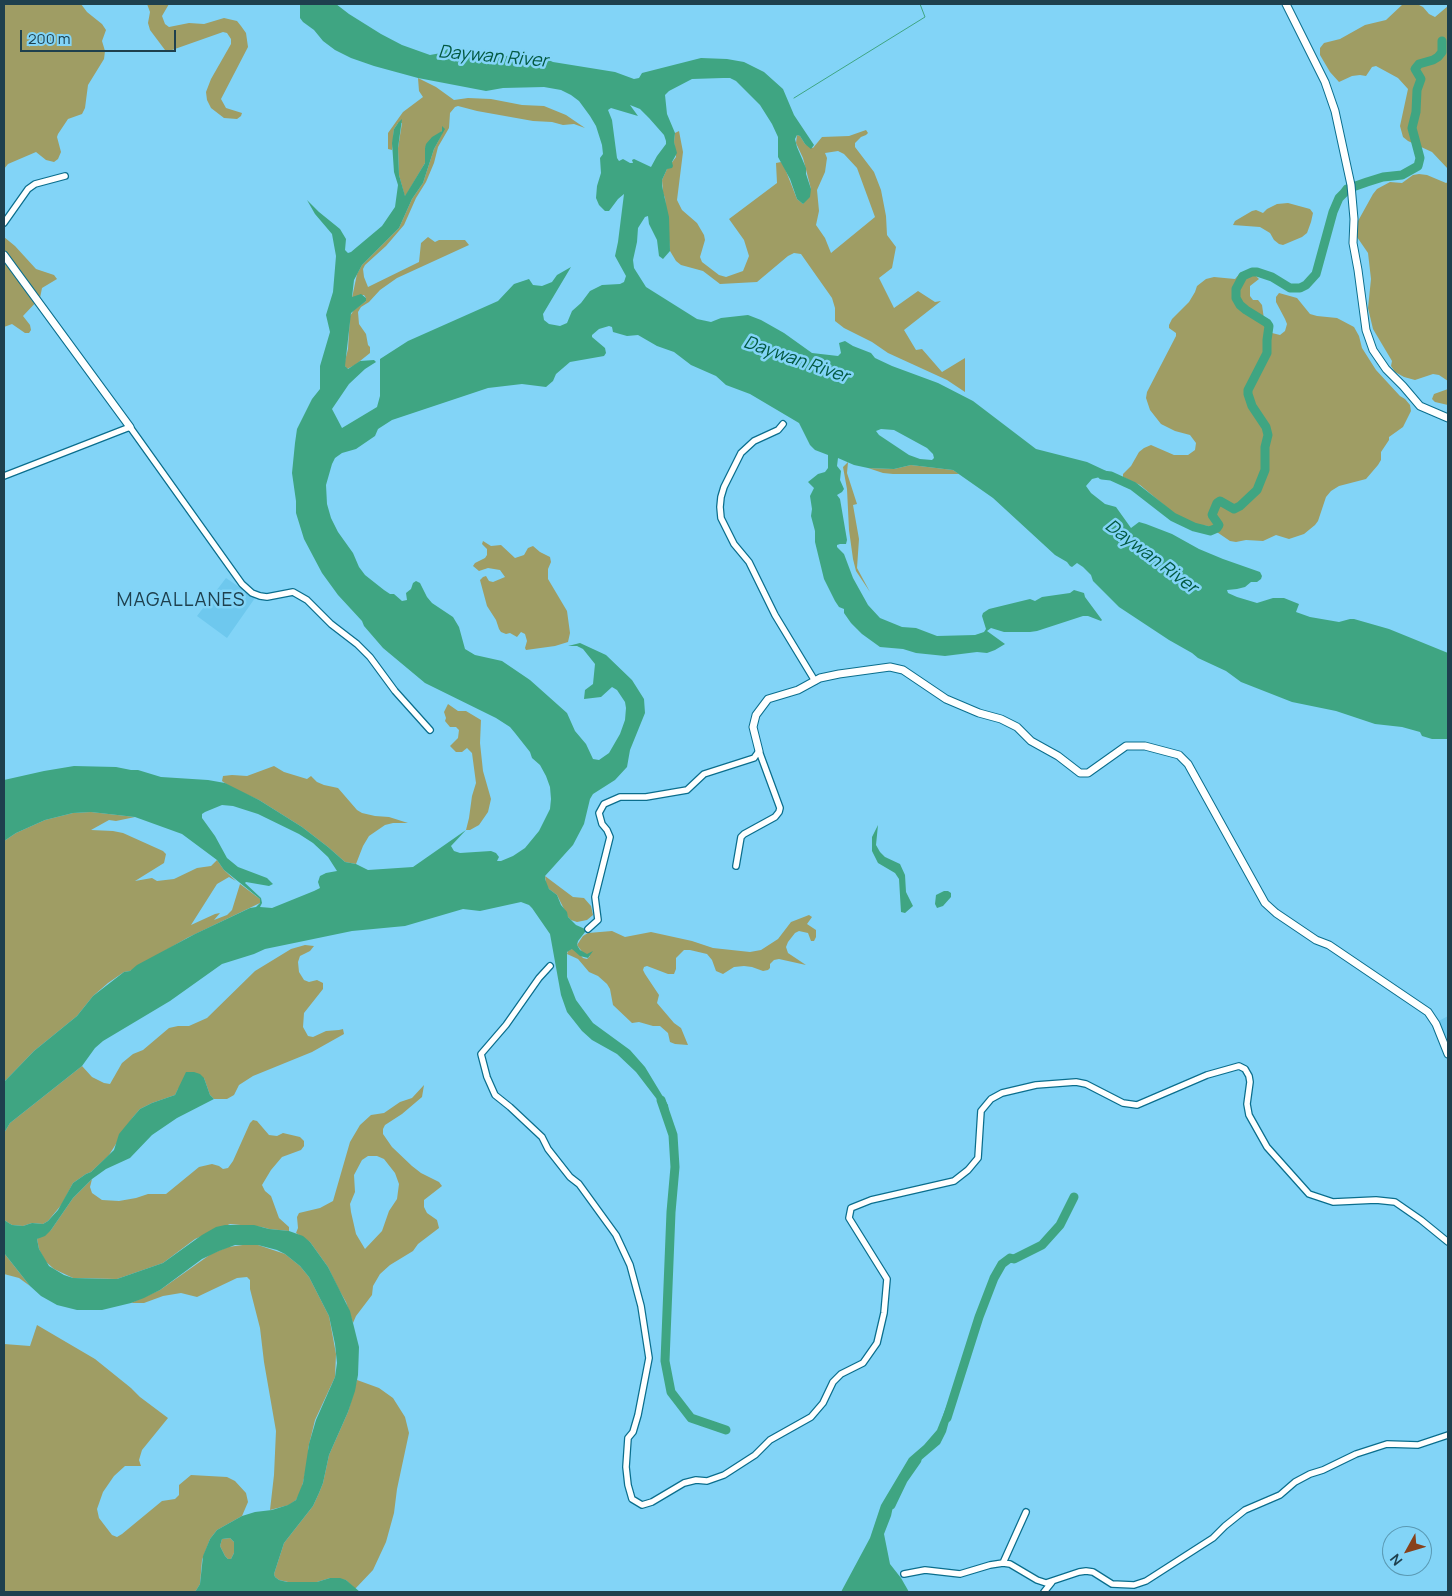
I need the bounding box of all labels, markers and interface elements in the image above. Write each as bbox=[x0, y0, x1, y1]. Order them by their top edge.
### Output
scale bar bbox=[22, 20, 179, 52]
text: 200 m bbox=[28, 28, 71, 49]
water label: Daywan River bbox=[437, 41, 549, 73]
water label: Daywan River bbox=[741, 332, 851, 388]
water label: Daywan River bbox=[1101, 515, 1201, 599]
district label: MAGALLANES bbox=[115, 590, 247, 612]
north arrow bbox=[1382, 1526, 1432, 1576]
text: N bbox=[1385, 1550, 1406, 1570]

